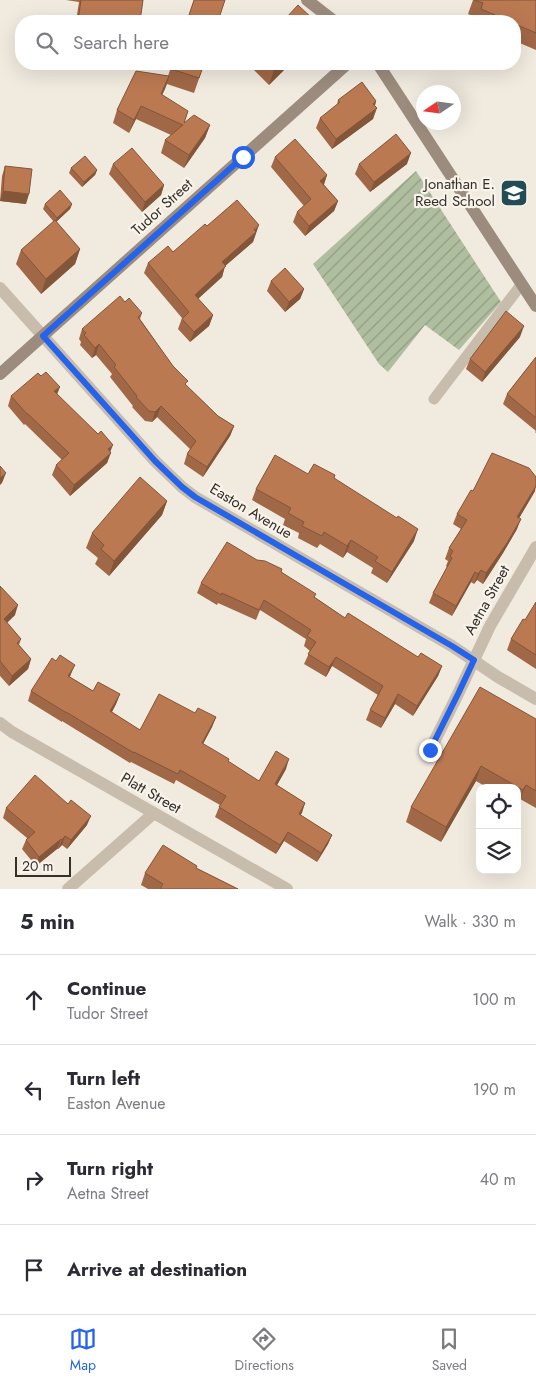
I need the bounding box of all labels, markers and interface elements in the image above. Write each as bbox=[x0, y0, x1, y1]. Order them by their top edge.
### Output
search box bbox=[15, 15, 521, 70]
icon: search bbox=[33, 29, 61, 57]
text: Search here bbox=[73, 29, 169, 56]
north arrow bbox=[416, 85, 461, 130]
route start bbox=[232, 146, 255, 169]
street label: Tudor Street bbox=[126, 173, 198, 241]
place label: Jonathan E. Reed School bbox=[415, 173, 495, 212]
school or university icon: Jonathan E. Reed School bbox=[499, 178, 529, 208]
street label: Easton Avenue bbox=[206, 478, 297, 544]
street label: Aetna Street bbox=[459, 561, 515, 639]
route end bbox=[419, 739, 442, 762]
street label: Platt Street bbox=[117, 767, 186, 819]
map controls bbox=[476, 784, 521, 874]
button: locate bbox=[476, 784, 521, 829]
button: layers bbox=[476, 829, 521, 874]
scale bar bbox=[15, 854, 71, 877]
text: 20 m bbox=[22, 856, 54, 876]
text: 5 min bbox=[20, 907, 75, 937]
text: Walk · 330 m bbox=[425, 910, 516, 933]
text: Continue bbox=[67, 975, 146, 1002]
icon: ahead bbox=[20, 986, 48, 1014]
text: 100 m bbox=[472, 988, 516, 1011]
text: Tudor Street bbox=[67, 1002, 148, 1025]
text: Turn left bbox=[67, 1065, 140, 1092]
icon: left bbox=[20, 1076, 48, 1104]
text: 190 m bbox=[473, 1078, 516, 1101]
text: Easton Avenue bbox=[67, 1092, 166, 1115]
text: Turn right bbox=[67, 1155, 153, 1182]
icon: right bbox=[20, 1166, 48, 1194]
text: 40 m bbox=[480, 1168, 516, 1191]
text: Aetna Street bbox=[67, 1182, 149, 1205]
icon: arrive bbox=[20, 1256, 48, 1284]
text: Arrive at destination bbox=[67, 1256, 247, 1283]
tab: Map bbox=[69, 1325, 97, 1375]
tab: Directions bbox=[235, 1325, 294, 1375]
tab: Saved bbox=[432, 1325, 467, 1375]

